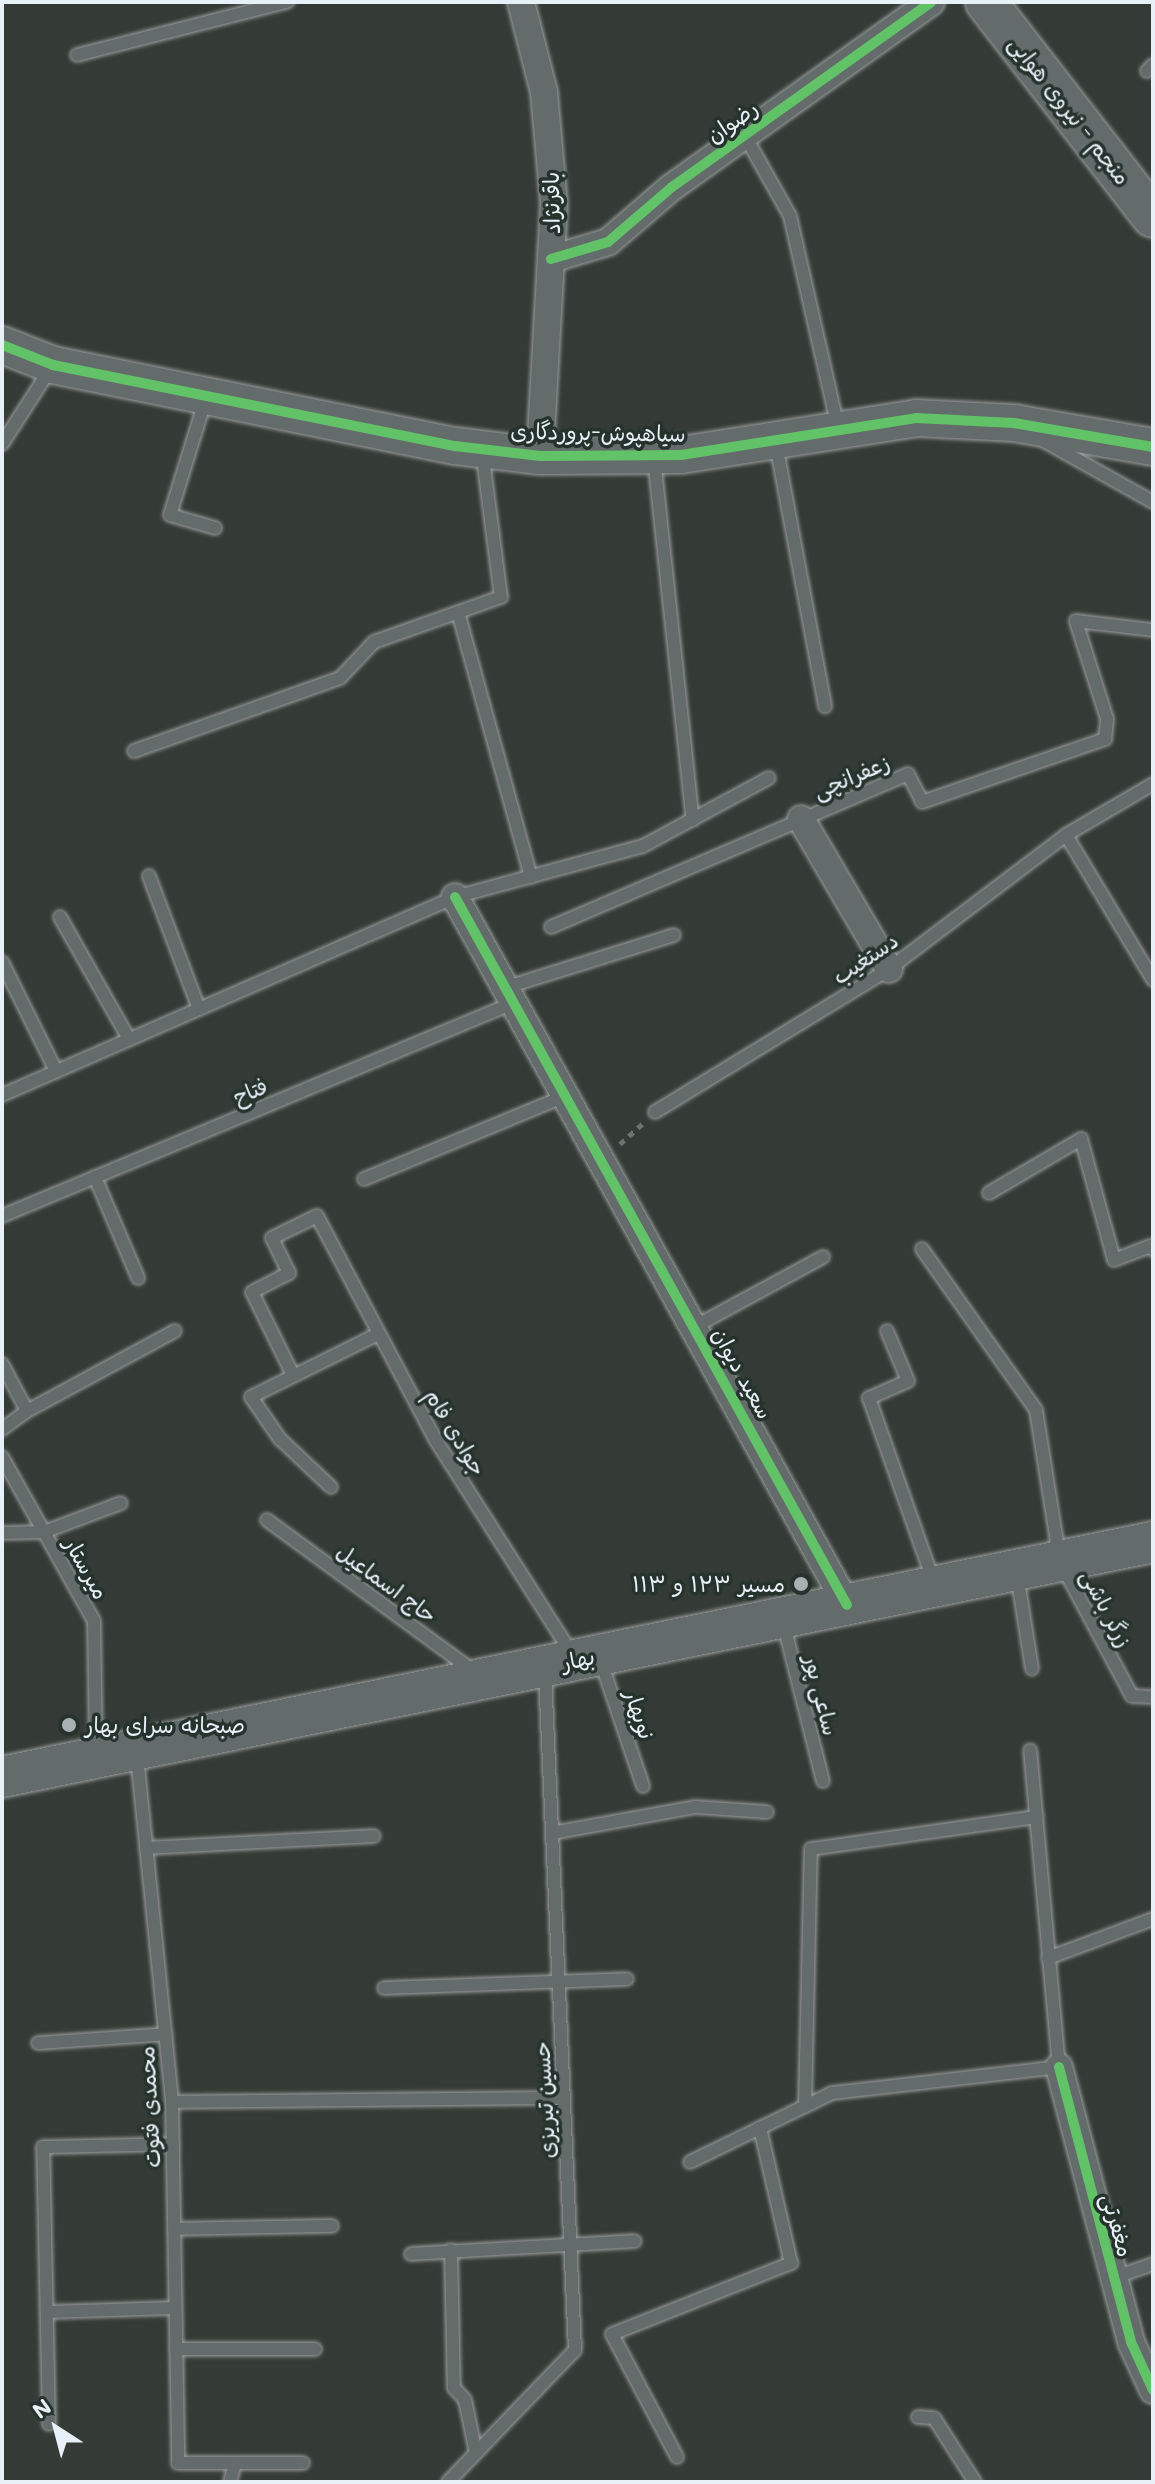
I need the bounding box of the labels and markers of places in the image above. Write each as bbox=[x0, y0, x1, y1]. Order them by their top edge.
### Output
place label: مسیر ۱۲۳ و ۱۱۳ bbox=[632, 1571, 785, 1597]
marker: مسیر ۱۲۳ و ۱۱۳ bbox=[792, 1575, 810, 1593]
place label: صبحانه سرای بهار bbox=[85, 1712, 245, 1738]
marker: صبحانه سرای بهار bbox=[60, 1716, 78, 1734]

